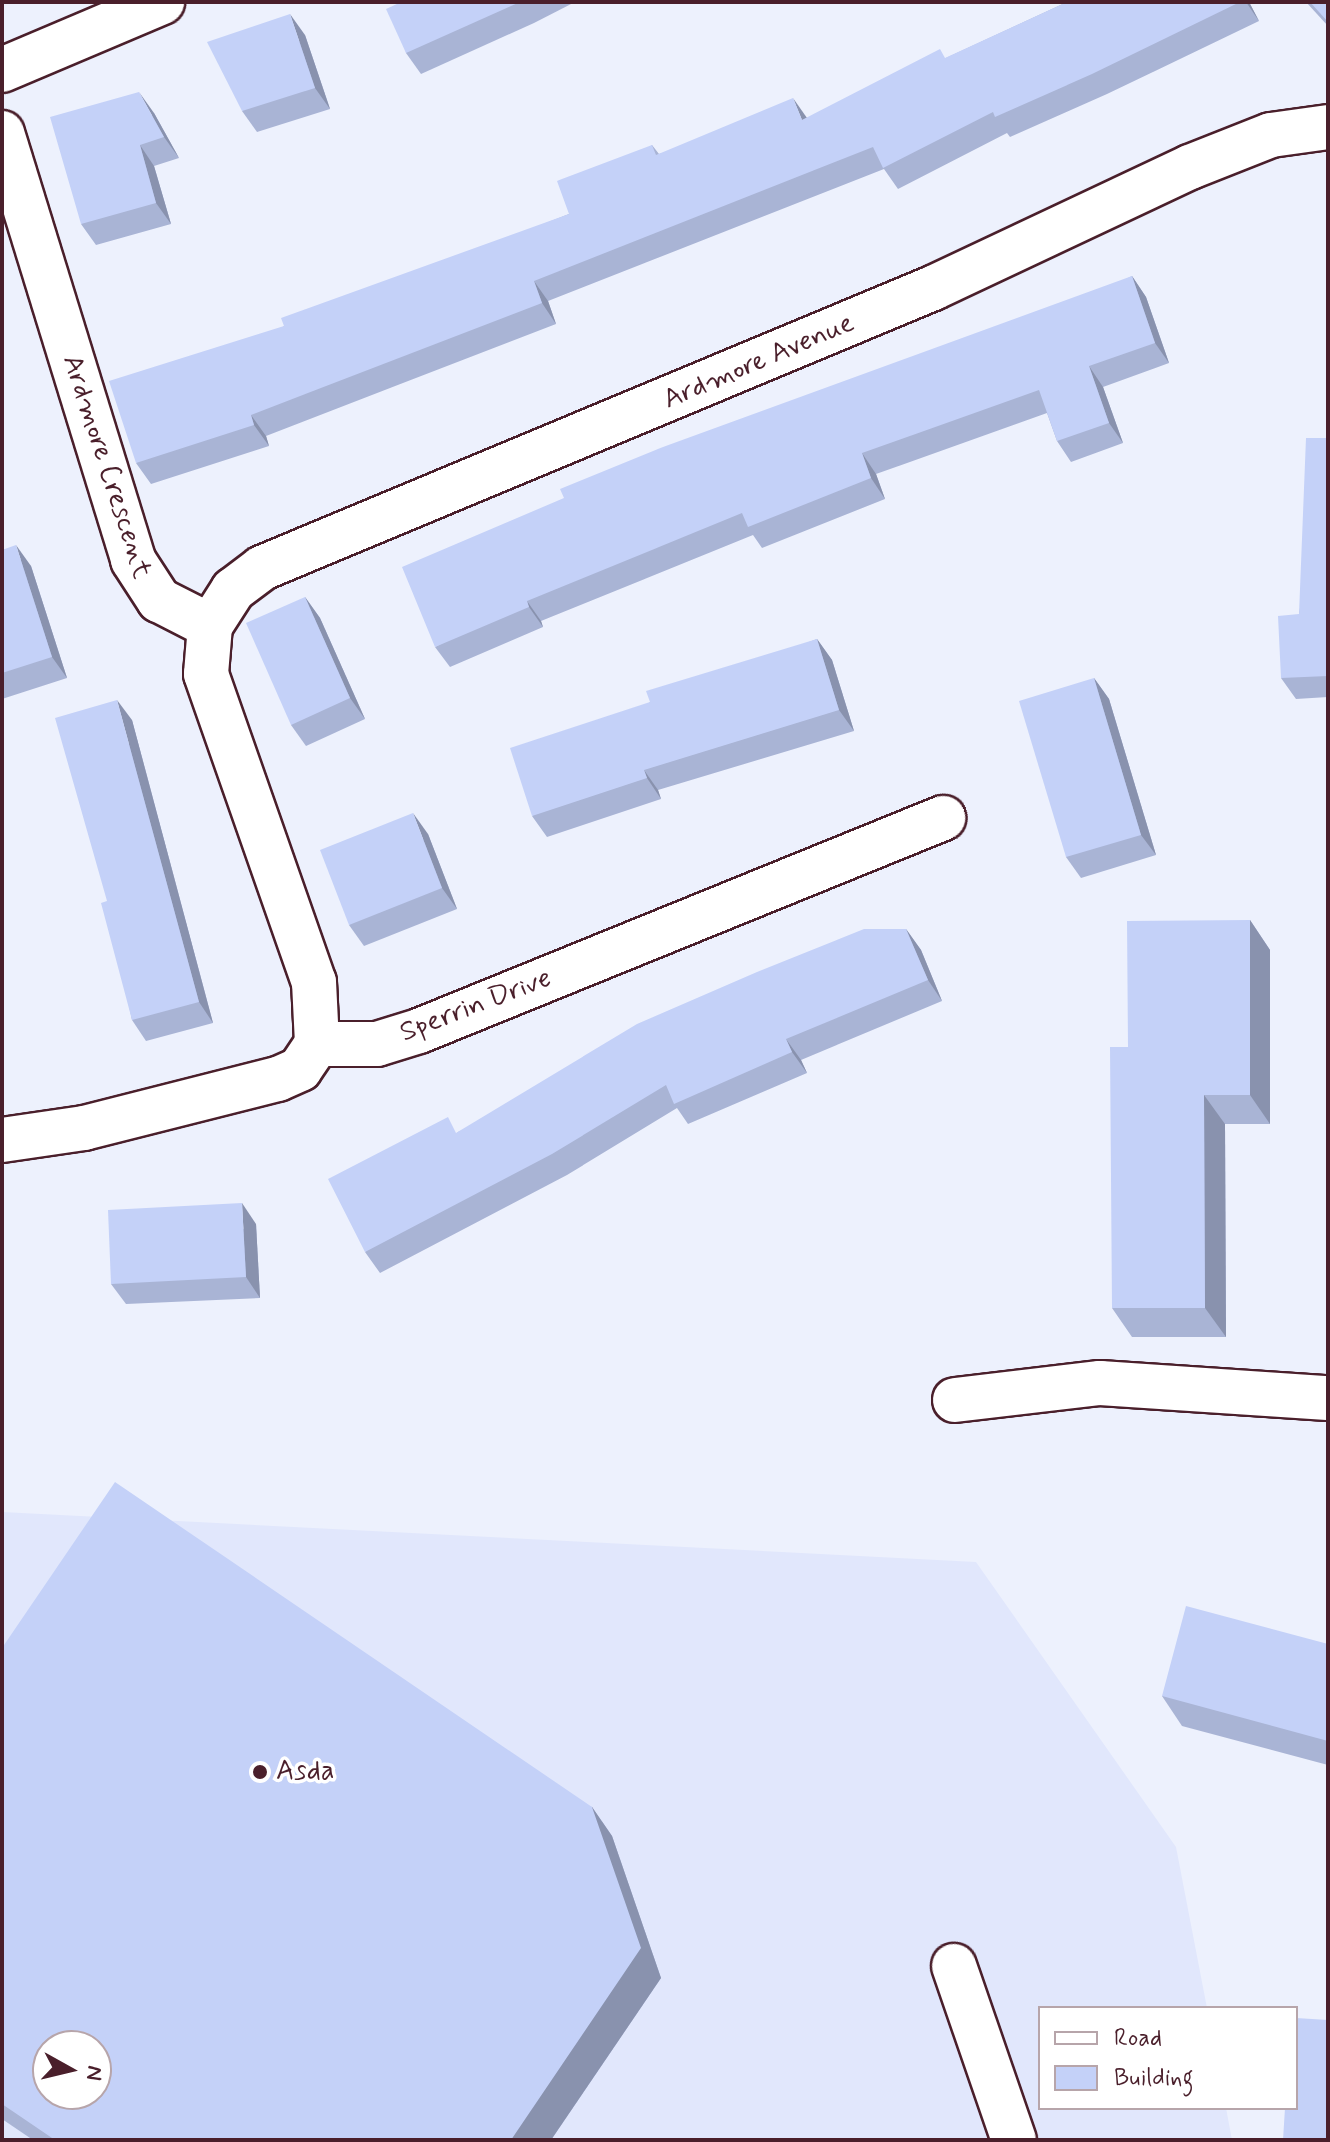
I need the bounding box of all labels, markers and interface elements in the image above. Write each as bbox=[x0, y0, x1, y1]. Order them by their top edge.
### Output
street label: Ardmore Avenue bbox=[659, 307, 859, 417]
street label: Ardmore Crescent bbox=[55, 356, 157, 578]
street label: Sperrin Drive bbox=[397, 962, 555, 1050]
place label: Asda bbox=[276, 1755, 334, 1789]
marker: Asda bbox=[251, 1763, 269, 1781]
legend bbox=[1038, 2006, 1298, 2110]
text: Road bbox=[1114, 2023, 1162, 2054]
north arrow bbox=[32, 2030, 112, 2110]
text: Building bbox=[1114, 2063, 1194, 2094]
text: N bbox=[79, 2064, 109, 2082]

